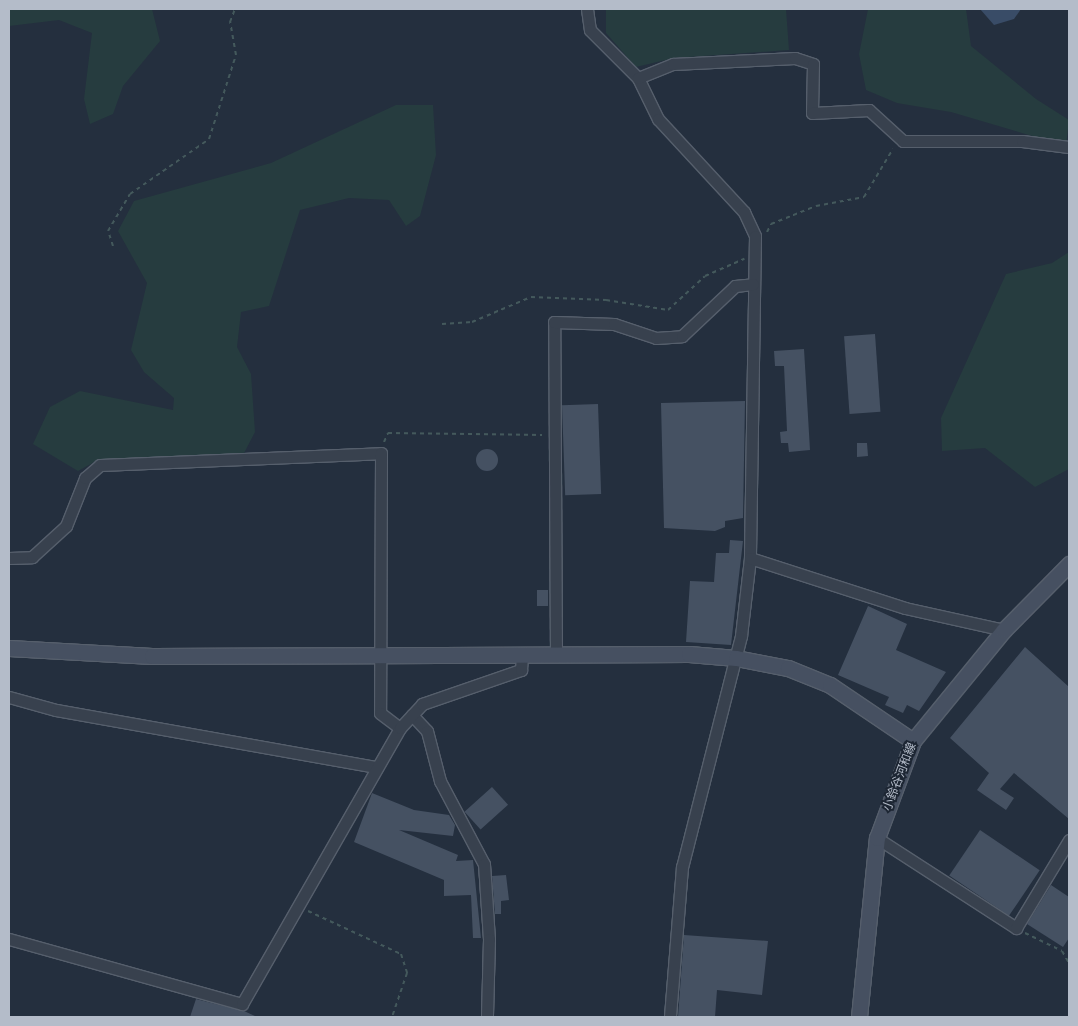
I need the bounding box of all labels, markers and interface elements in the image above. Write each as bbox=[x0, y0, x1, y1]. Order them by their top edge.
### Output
street label: 小鈴谷河和線 bbox=[880, 741, 920, 813]

